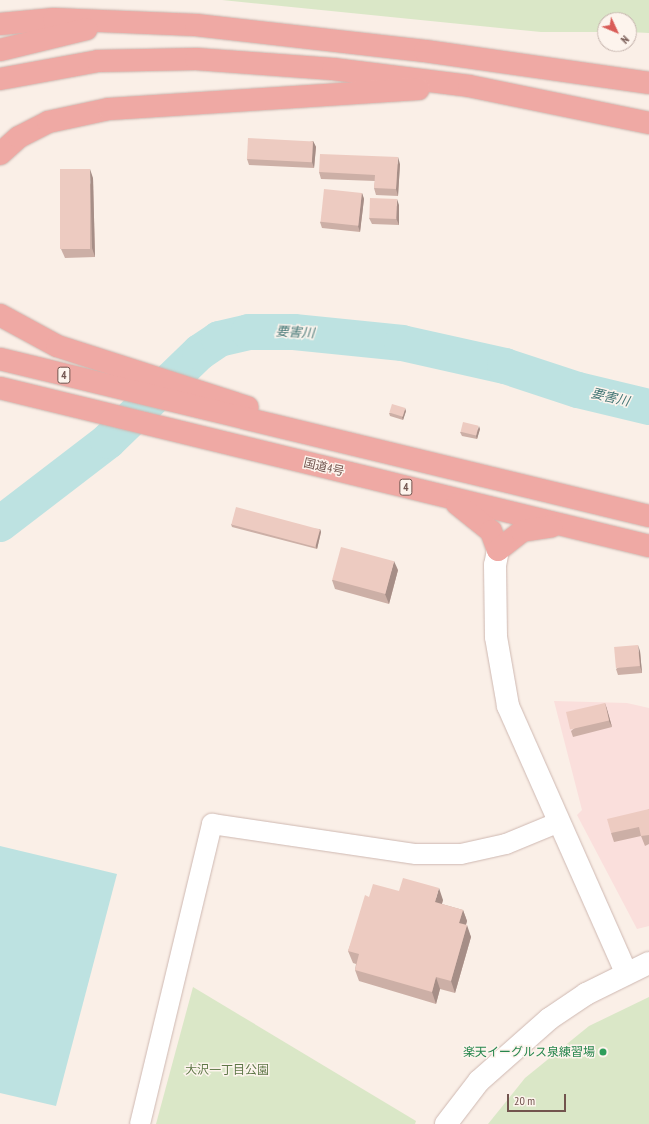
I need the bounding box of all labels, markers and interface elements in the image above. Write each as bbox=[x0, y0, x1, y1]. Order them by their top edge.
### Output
north arrow bbox=[597, 12, 637, 52]
text: N bbox=[618, 33, 632, 47]
water label: 要害川 bbox=[275, 324, 315, 342]
road number: 4 bbox=[57, 366, 71, 384]
water label: 要害川 bbox=[589, 386, 631, 410]
street label: 国道4号 bbox=[302, 455, 346, 479]
road number: 4 bbox=[399, 478, 413, 496]
place label: 楽天イーグルス泉練習場 bbox=[463, 1045, 595, 1059]
marker: 楽天イーグルス泉練習場 bbox=[598, 1047, 608, 1057]
park label: 大沢一丁目公園 bbox=[185, 1063, 269, 1077]
scale bar bbox=[509, 1086, 568, 1112]
text: 20 m bbox=[514, 1093, 535, 1108]

